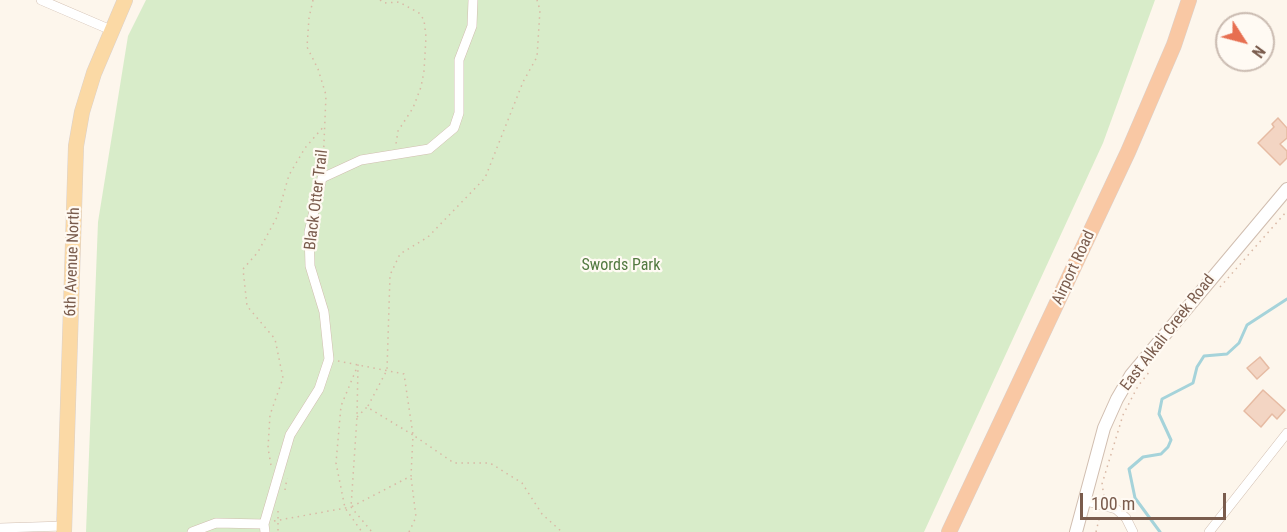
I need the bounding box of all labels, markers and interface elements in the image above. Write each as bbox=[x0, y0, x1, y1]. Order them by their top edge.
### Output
north arrow bbox=[1215, 12, 1275, 72]
text: N bbox=[1248, 42, 1269, 61]
street label: Black Otter Trail bbox=[301, 149, 333, 251]
street label: 6th Avenue North bbox=[61, 207, 85, 317]
street label: Airport Road bbox=[1049, 228, 1099, 308]
park label: Swords Park bbox=[582, 256, 660, 276]
street label: East Alkali Creek Road bbox=[1117, 271, 1219, 395]
scale bar bbox=[1083, 481, 1228, 519]
text: 100 m bbox=[1091, 493, 1135, 514]

